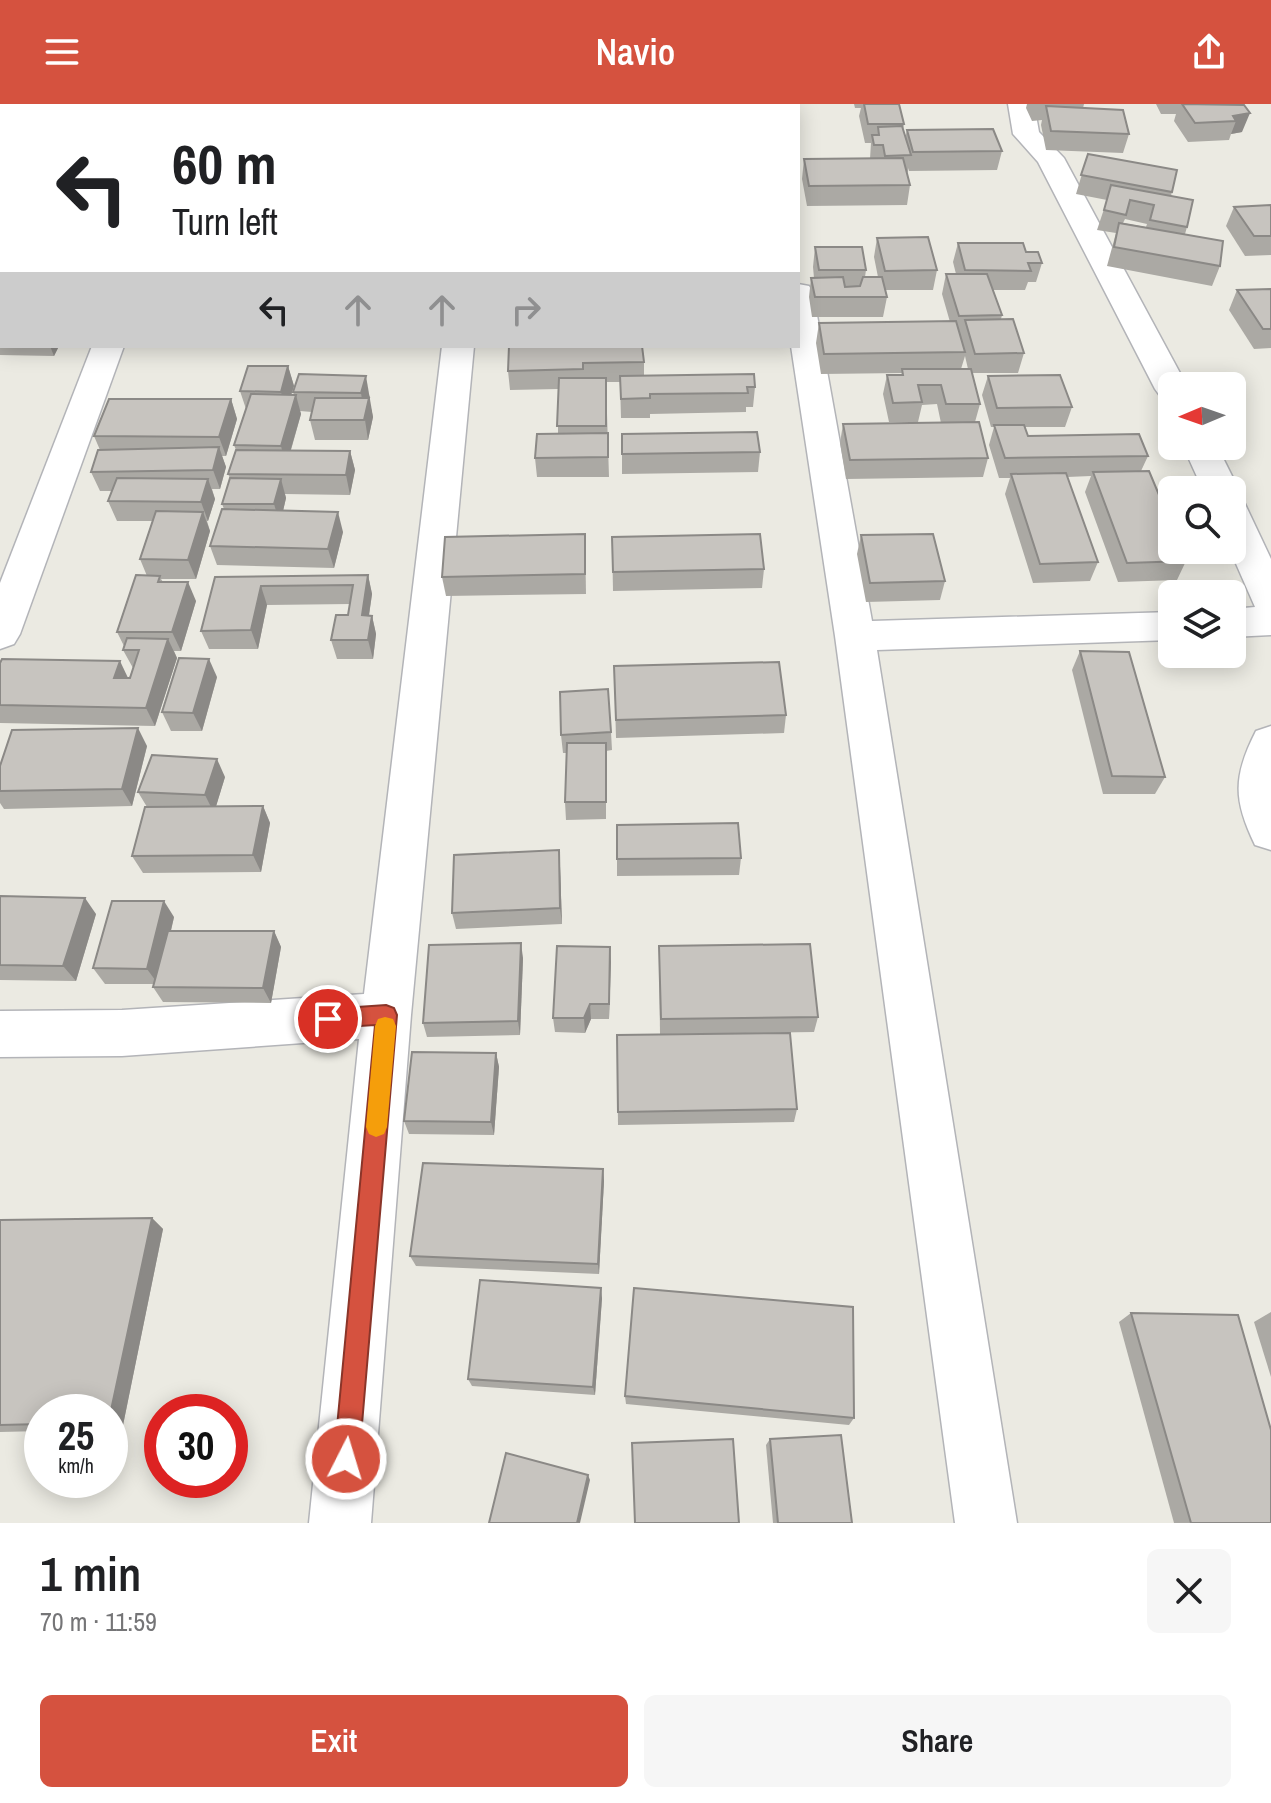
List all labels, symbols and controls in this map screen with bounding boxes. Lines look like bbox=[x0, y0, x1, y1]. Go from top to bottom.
text: Navio bbox=[596, 28, 675, 76]
icon: menu bbox=[40, 30, 84, 74]
icon: share bbox=[1187, 30, 1231, 74]
text: 60 m bbox=[172, 126, 277, 201]
icon: left bbox=[40, 136, 144, 240]
text: Turn left bbox=[172, 198, 278, 246]
icon: left bbox=[252, 288, 296, 332]
icon: ahead bbox=[336, 288, 380, 332]
icon: ahead bbox=[420, 288, 464, 332]
icon: right bbox=[504, 288, 548, 332]
north arrow bbox=[1158, 372, 1246, 460]
map controls bbox=[1158, 372, 1246, 668]
button: search bbox=[1158, 476, 1246, 564]
button: layers bbox=[1158, 580, 1246, 668]
pin bbox=[294, 985, 362, 1053]
icon: arrive bbox=[306, 997, 350, 1041]
speed limit sign: 30 bbox=[144, 1394, 248, 1498]
text: 25 bbox=[58, 1409, 94, 1462]
position arrow bbox=[304, 1417, 388, 1501]
text: km/h bbox=[58, 1452, 94, 1479]
text: 1 min bbox=[40, 1541, 141, 1606]
button: close bbox=[1147, 1549, 1231, 1633]
text: 70 m · 11:59 bbox=[40, 1604, 157, 1639]
button: Exit bbox=[40, 1695, 628, 1787]
button: Share bbox=[644, 1695, 1231, 1787]

